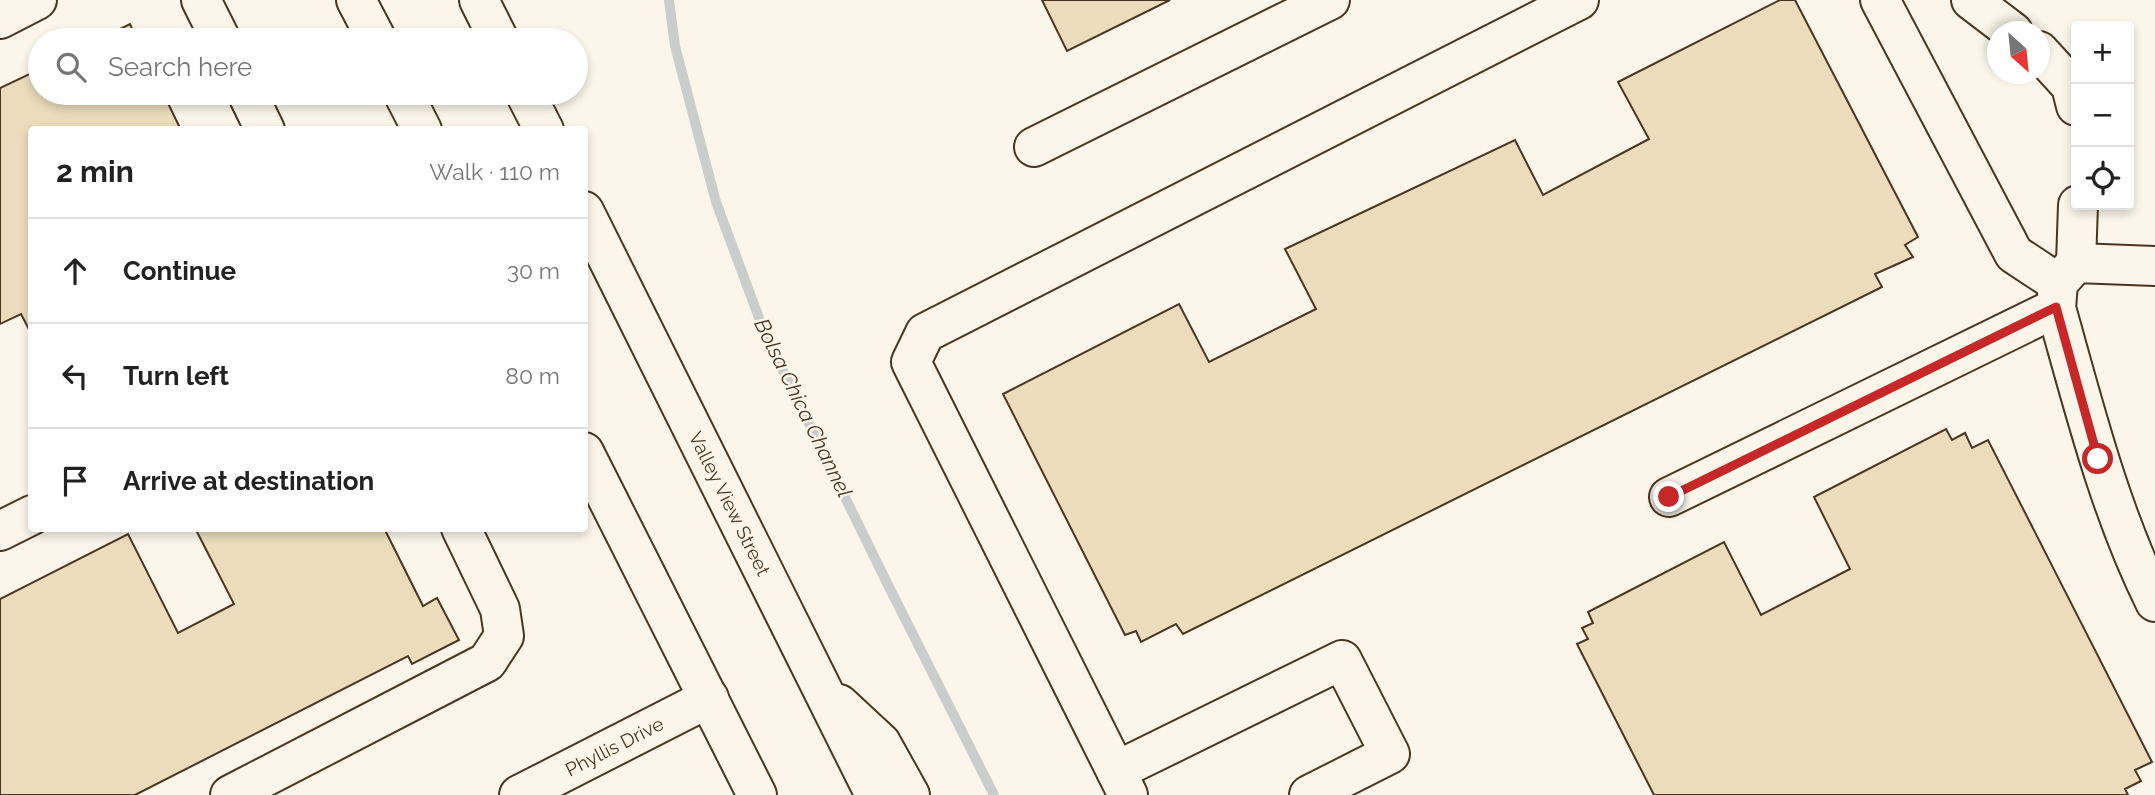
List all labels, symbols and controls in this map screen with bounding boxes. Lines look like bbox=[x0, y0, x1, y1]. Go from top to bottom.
north arrow bbox=[1987, 21, 2050, 84]
map controls bbox=[2071, 21, 2134, 210]
button: + bbox=[2071, 21, 2134, 84]
search box bbox=[28, 28, 588, 105]
icon: search bbox=[52, 48, 90, 86]
text: Search here bbox=[108, 52, 252, 82]
button: − bbox=[2071, 84, 2134, 147]
button: locate bbox=[2071, 147, 2134, 210]
text: 2 min bbox=[56, 154, 134, 189]
text: Walk · 110 m bbox=[429, 158, 560, 185]
icon: ahead bbox=[56, 252, 94, 290]
text: Continue bbox=[123, 256, 236, 286]
text: 30 m bbox=[507, 257, 560, 284]
water label: Bolsa Chica Channel bbox=[749, 314, 858, 501]
icon: left bbox=[56, 357, 94, 395]
text: Turn left bbox=[123, 361, 229, 391]
text: 80 m bbox=[505, 362, 560, 389]
street label: Valley View Street bbox=[685, 428, 775, 580]
route start bbox=[2082, 443, 2113, 474]
icon: arrive bbox=[56, 462, 94, 500]
text: Arrive at destination bbox=[123, 466, 374, 496]
route end bbox=[1653, 481, 1684, 512]
street label: Phyllis Drive bbox=[562, 712, 667, 780]

